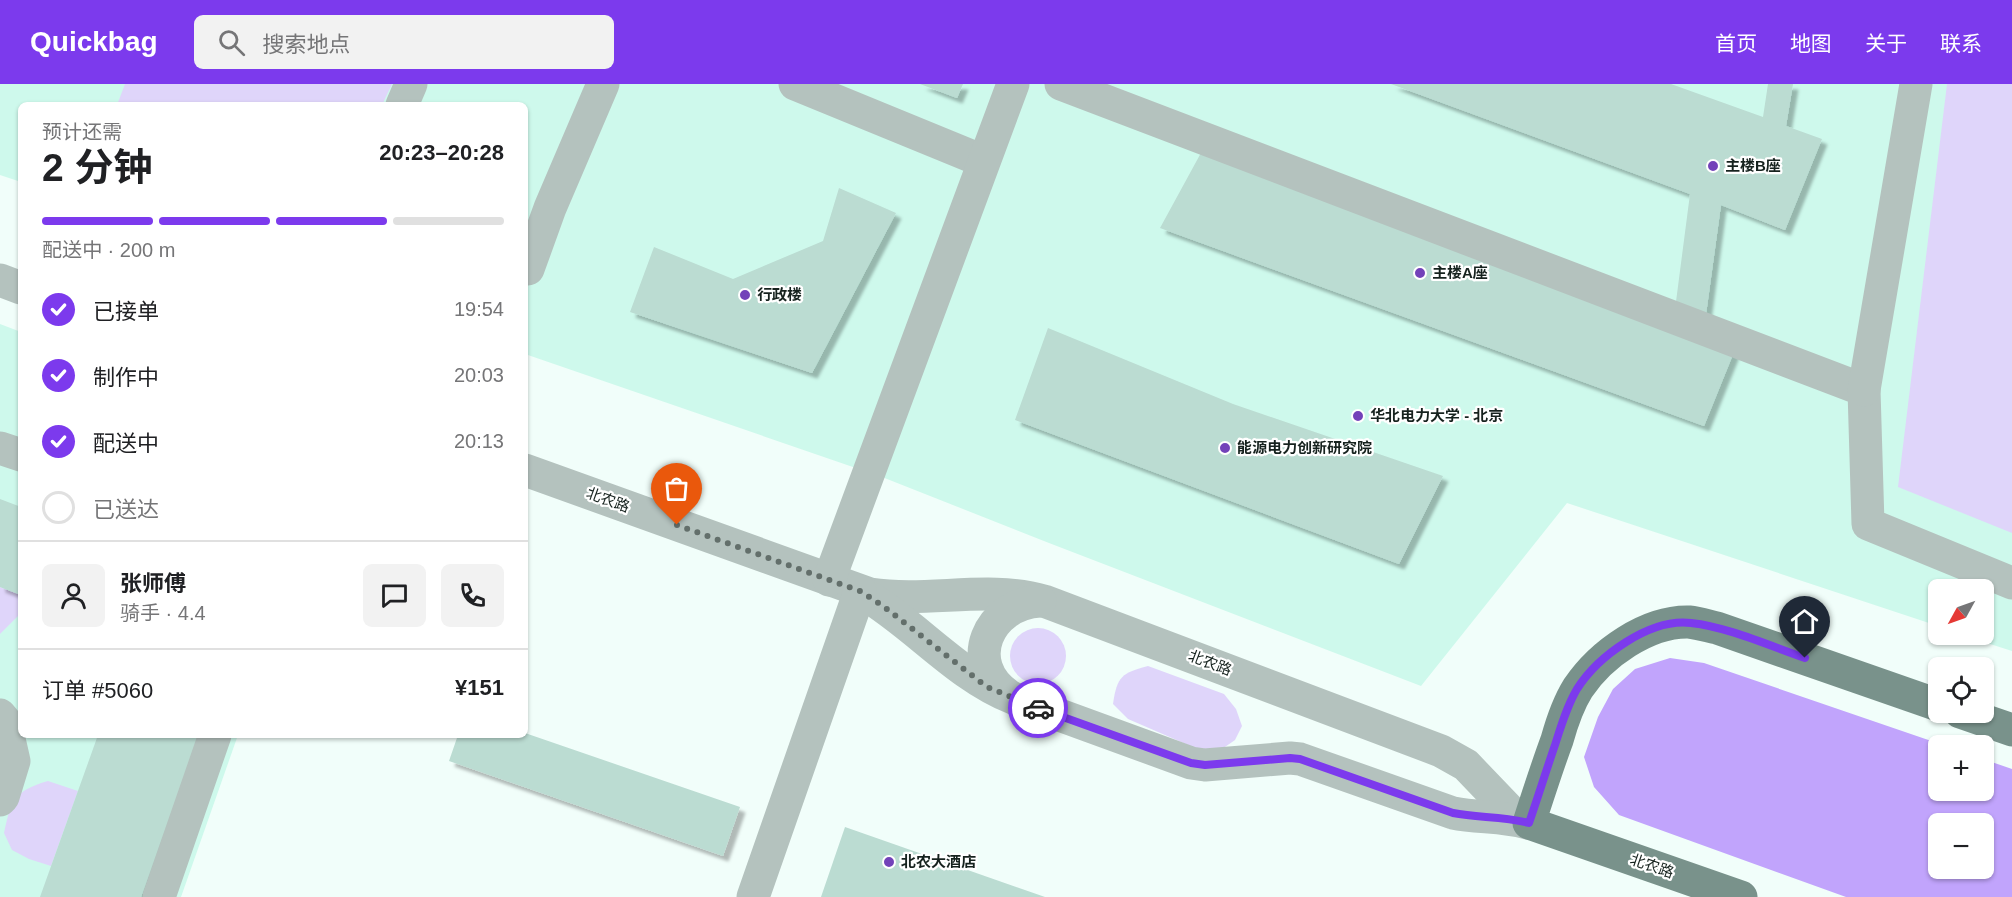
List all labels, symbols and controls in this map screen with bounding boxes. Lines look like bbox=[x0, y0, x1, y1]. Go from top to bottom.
search box bbox=[194, 15, 614, 69]
text: Quickbag bbox=[30, 26, 158, 57]
icon: search bbox=[215, 26, 248, 59]
text: 搜索地点 bbox=[263, 32, 351, 57]
text: 首页 bbox=[1715, 32, 1757, 55]
text: 地图 bbox=[1790, 32, 1832, 55]
text: 关于 bbox=[1865, 32, 1907, 55]
text: 联系 bbox=[1940, 32, 1982, 55]
text: 预计还需 bbox=[42, 121, 122, 143]
text: 20:23–20:28 bbox=[379, 140, 504, 165]
text: 2 分钟 bbox=[42, 146, 153, 189]
place label: 主楼B座 bbox=[1725, 157, 1781, 174]
marker: 主楼B座 bbox=[1706, 159, 1720, 173]
text: 配送中 · 200 m bbox=[42, 239, 175, 261]
place label: 主楼A座 bbox=[1432, 264, 1488, 281]
marker: 主楼A座 bbox=[1413, 266, 1427, 280]
place label: 行政楼 bbox=[757, 286, 802, 303]
marker: 行政楼 bbox=[738, 288, 752, 302]
icon: check bbox=[42, 293, 75, 326]
text: 19:54 bbox=[454, 298, 504, 320]
text: 已接单 bbox=[93, 299, 159, 324]
icon: check bbox=[42, 359, 75, 392]
text: 20:03 bbox=[454, 364, 504, 386]
text: 制作中 bbox=[93, 365, 159, 390]
place label: 华北电力大学 - 北京 bbox=[1370, 407, 1503, 424]
marker: 华北电力大学 - 北京 bbox=[1351, 409, 1365, 423]
icon: check bbox=[42, 425, 75, 458]
text: 20:13 bbox=[454, 430, 504, 452]
text: 配送中 bbox=[93, 431, 159, 456]
place label: 能源电力创新研究院 bbox=[1237, 439, 1372, 456]
marker: 能源电力创新研究院 bbox=[1218, 441, 1232, 455]
pin bbox=[651, 463, 702, 525]
icon: bag bbox=[660, 472, 693, 505]
street label: 北农路 bbox=[584, 484, 632, 515]
text: 已送达 bbox=[93, 497, 159, 522]
button: person bbox=[42, 564, 105, 627]
button: chat bbox=[363, 564, 426, 627]
button: phone bbox=[441, 564, 504, 627]
text: 张师傅 bbox=[120, 571, 186, 596]
north arrow bbox=[1928, 579, 1994, 645]
map controls bbox=[1928, 579, 1994, 879]
pin bbox=[1779, 596, 1830, 658]
text: 骑手 · 4.4 bbox=[120, 602, 206, 624]
icon: home bbox=[1788, 605, 1821, 638]
street label: 北农路 bbox=[1186, 647, 1234, 679]
button: locate bbox=[1928, 657, 1994, 723]
text: ¥151 bbox=[455, 675, 504, 700]
text: 订单 #5060 bbox=[42, 678, 153, 703]
courier bbox=[1008, 678, 1068, 738]
icon: car bbox=[1022, 692, 1055, 725]
button: + bbox=[1928, 735, 1994, 801]
button: − bbox=[1928, 813, 1994, 879]
street label: 北农路 bbox=[1628, 850, 1676, 881]
place label: 北农大酒店 bbox=[901, 853, 976, 870]
marker: 北农大酒店 bbox=[882, 855, 896, 869]

